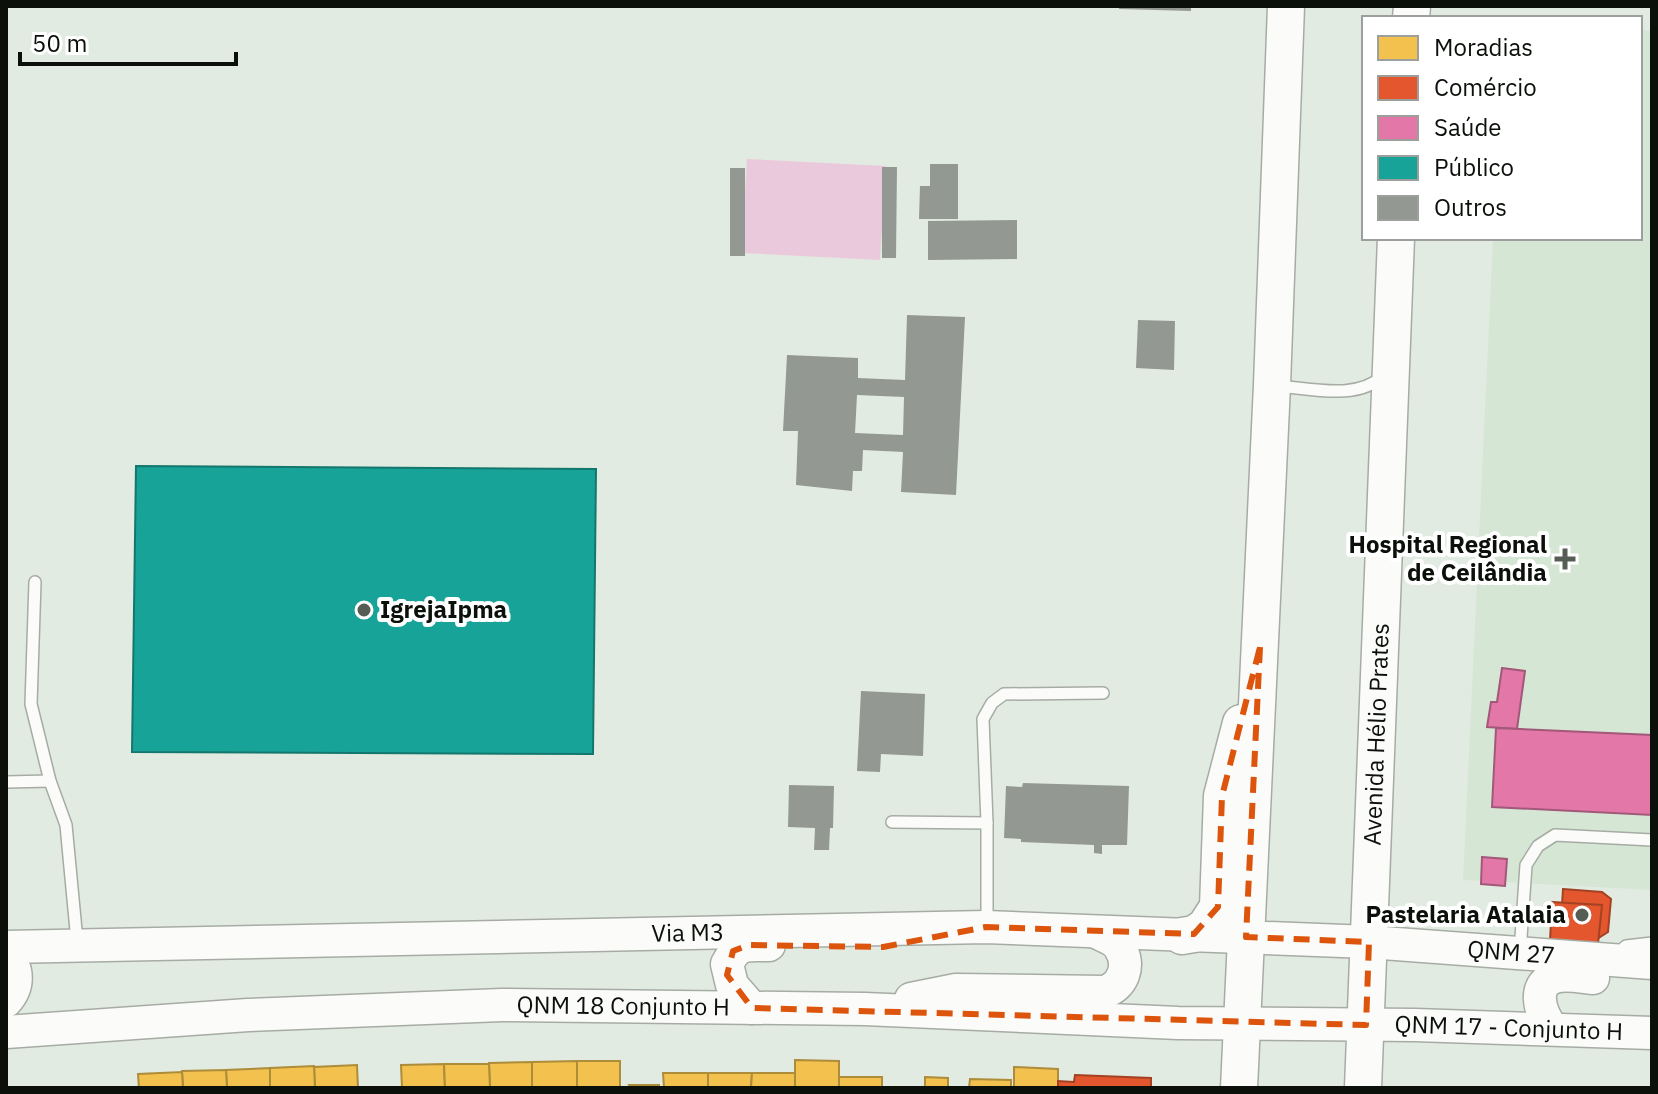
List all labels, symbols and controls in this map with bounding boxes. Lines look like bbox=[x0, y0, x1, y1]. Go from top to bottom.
scale bar bbox=[20, 16, 236, 66]
legend bbox=[1362, 16, 1642, 240]
text: 50 m bbox=[32, 27, 87, 59]
text: Moradias bbox=[1434, 31, 1533, 63]
text: Comércio bbox=[1434, 71, 1537, 103]
text: Saúde bbox=[1434, 111, 1502, 143]
text: Público bbox=[1434, 151, 1514, 183]
text: Outros bbox=[1434, 191, 1507, 223]
place label: Hospital Regional de Ceilândia bbox=[1349, 528, 1547, 588]
marker: Hospital Regional de Ceilândia bbox=[1554, 548, 1576, 570]
place label: IgrejaIpma bbox=[380, 593, 507, 625]
marker: IgrejaIpma bbox=[355, 601, 373, 619]
street label: Avenida Hélio Prates bbox=[1355, 622, 1396, 846]
place label: Pastelaria Atalaia bbox=[1365, 898, 1566, 930]
marker: Pastelaria Atalaia bbox=[1573, 906, 1591, 924]
street label: Via M3 bbox=[651, 915, 725, 949]
street label: QNM 27 bbox=[1466, 932, 1556, 971]
street label: QNM 18 Conjunto H bbox=[516, 988, 730, 1023]
street label: QNM 17 - Conjunto H bbox=[1394, 1008, 1624, 1047]

